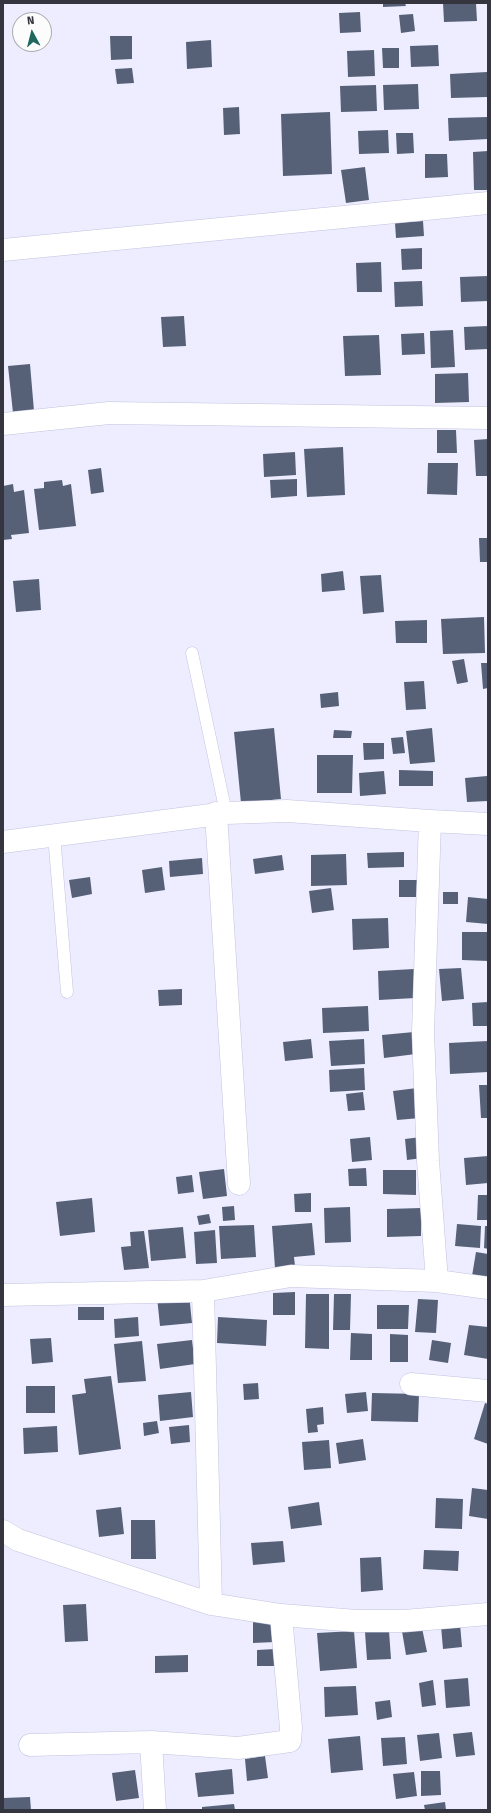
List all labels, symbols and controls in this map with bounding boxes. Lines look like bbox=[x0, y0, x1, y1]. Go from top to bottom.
north arrow bbox=[12, 12, 52, 52]
text: N bbox=[26, 14, 35, 27]

